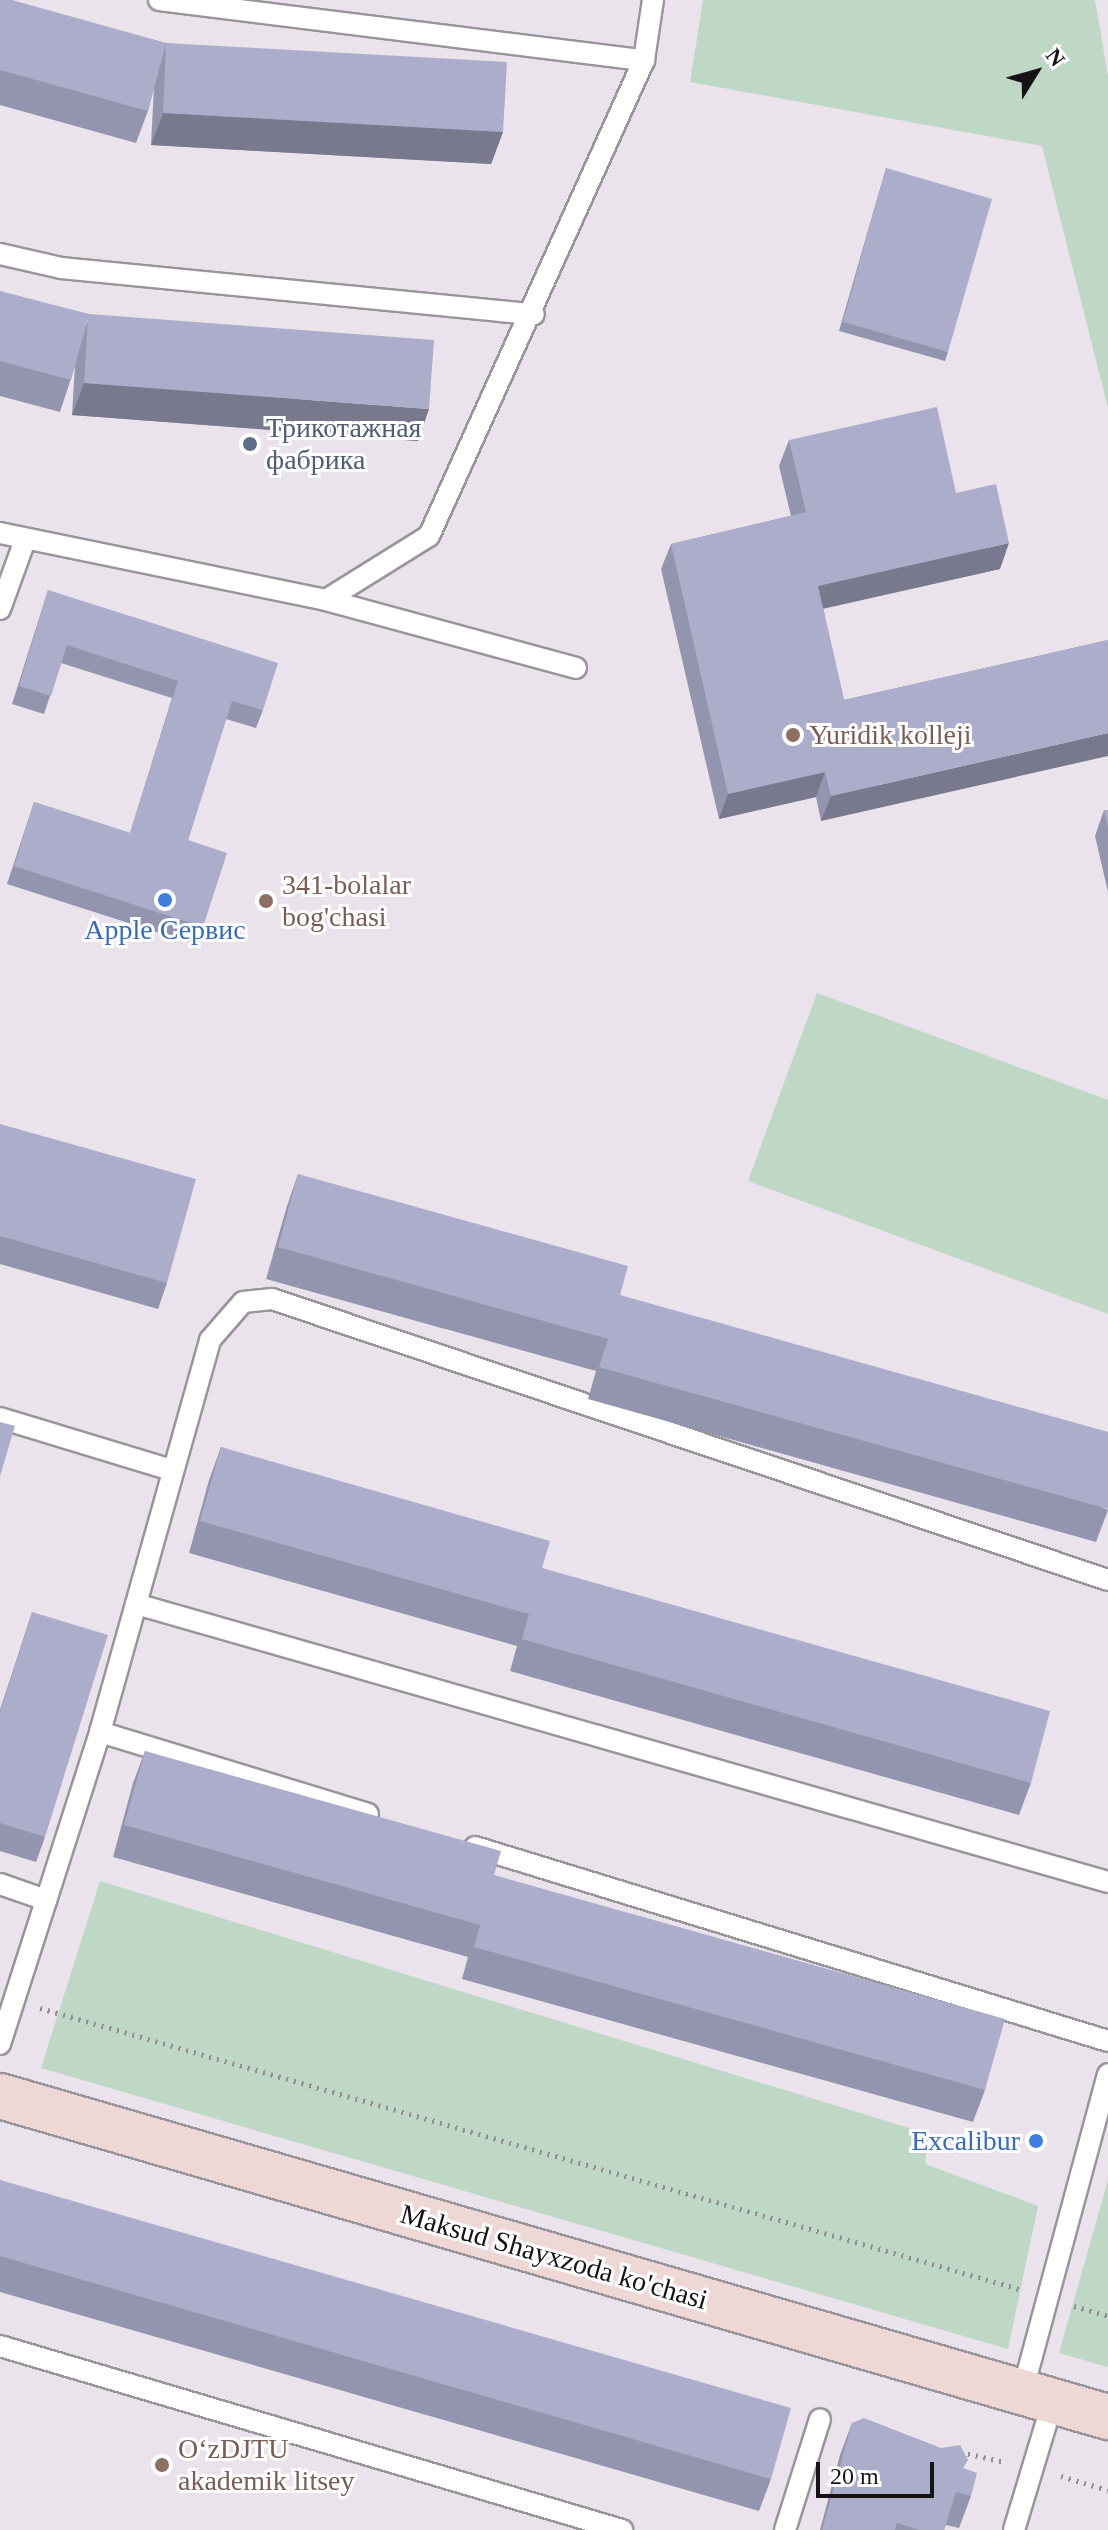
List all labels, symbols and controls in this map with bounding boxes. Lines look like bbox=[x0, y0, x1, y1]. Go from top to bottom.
north arrow bbox=[996, 32, 1076, 112]
text: N bbox=[1041, 43, 1070, 71]
place label: Трикотажная фабрика bbox=[266, 411, 421, 477]
marker: Трикотажная фабрика bbox=[241, 435, 259, 453]
place label: Yuridik kolleji bbox=[809, 718, 972, 752]
marker: Yuridik kolleji bbox=[784, 726, 802, 744]
place label: 341-bolalar bog'chasi bbox=[282, 868, 411, 934]
marker: Apple Сервис bbox=[156, 891, 174, 909]
marker: 341-bolalar bog'chasi bbox=[257, 892, 275, 910]
place label: Apple Сервис bbox=[84, 913, 246, 947]
place label: Excalibur bbox=[911, 2124, 1020, 2158]
marker: Excalibur bbox=[1027, 2132, 1045, 2150]
street label: Maksud Shayxzoda ko'chasi bbox=[397, 2197, 711, 2317]
place label: OʻzDJTU akademik litsey bbox=[178, 2432, 355, 2498]
scale bar bbox=[820, 2446, 938, 2496]
marker: OʻzDJTU akademik litsey bbox=[153, 2456, 171, 2474]
text: 20 m bbox=[830, 2463, 879, 2489]

